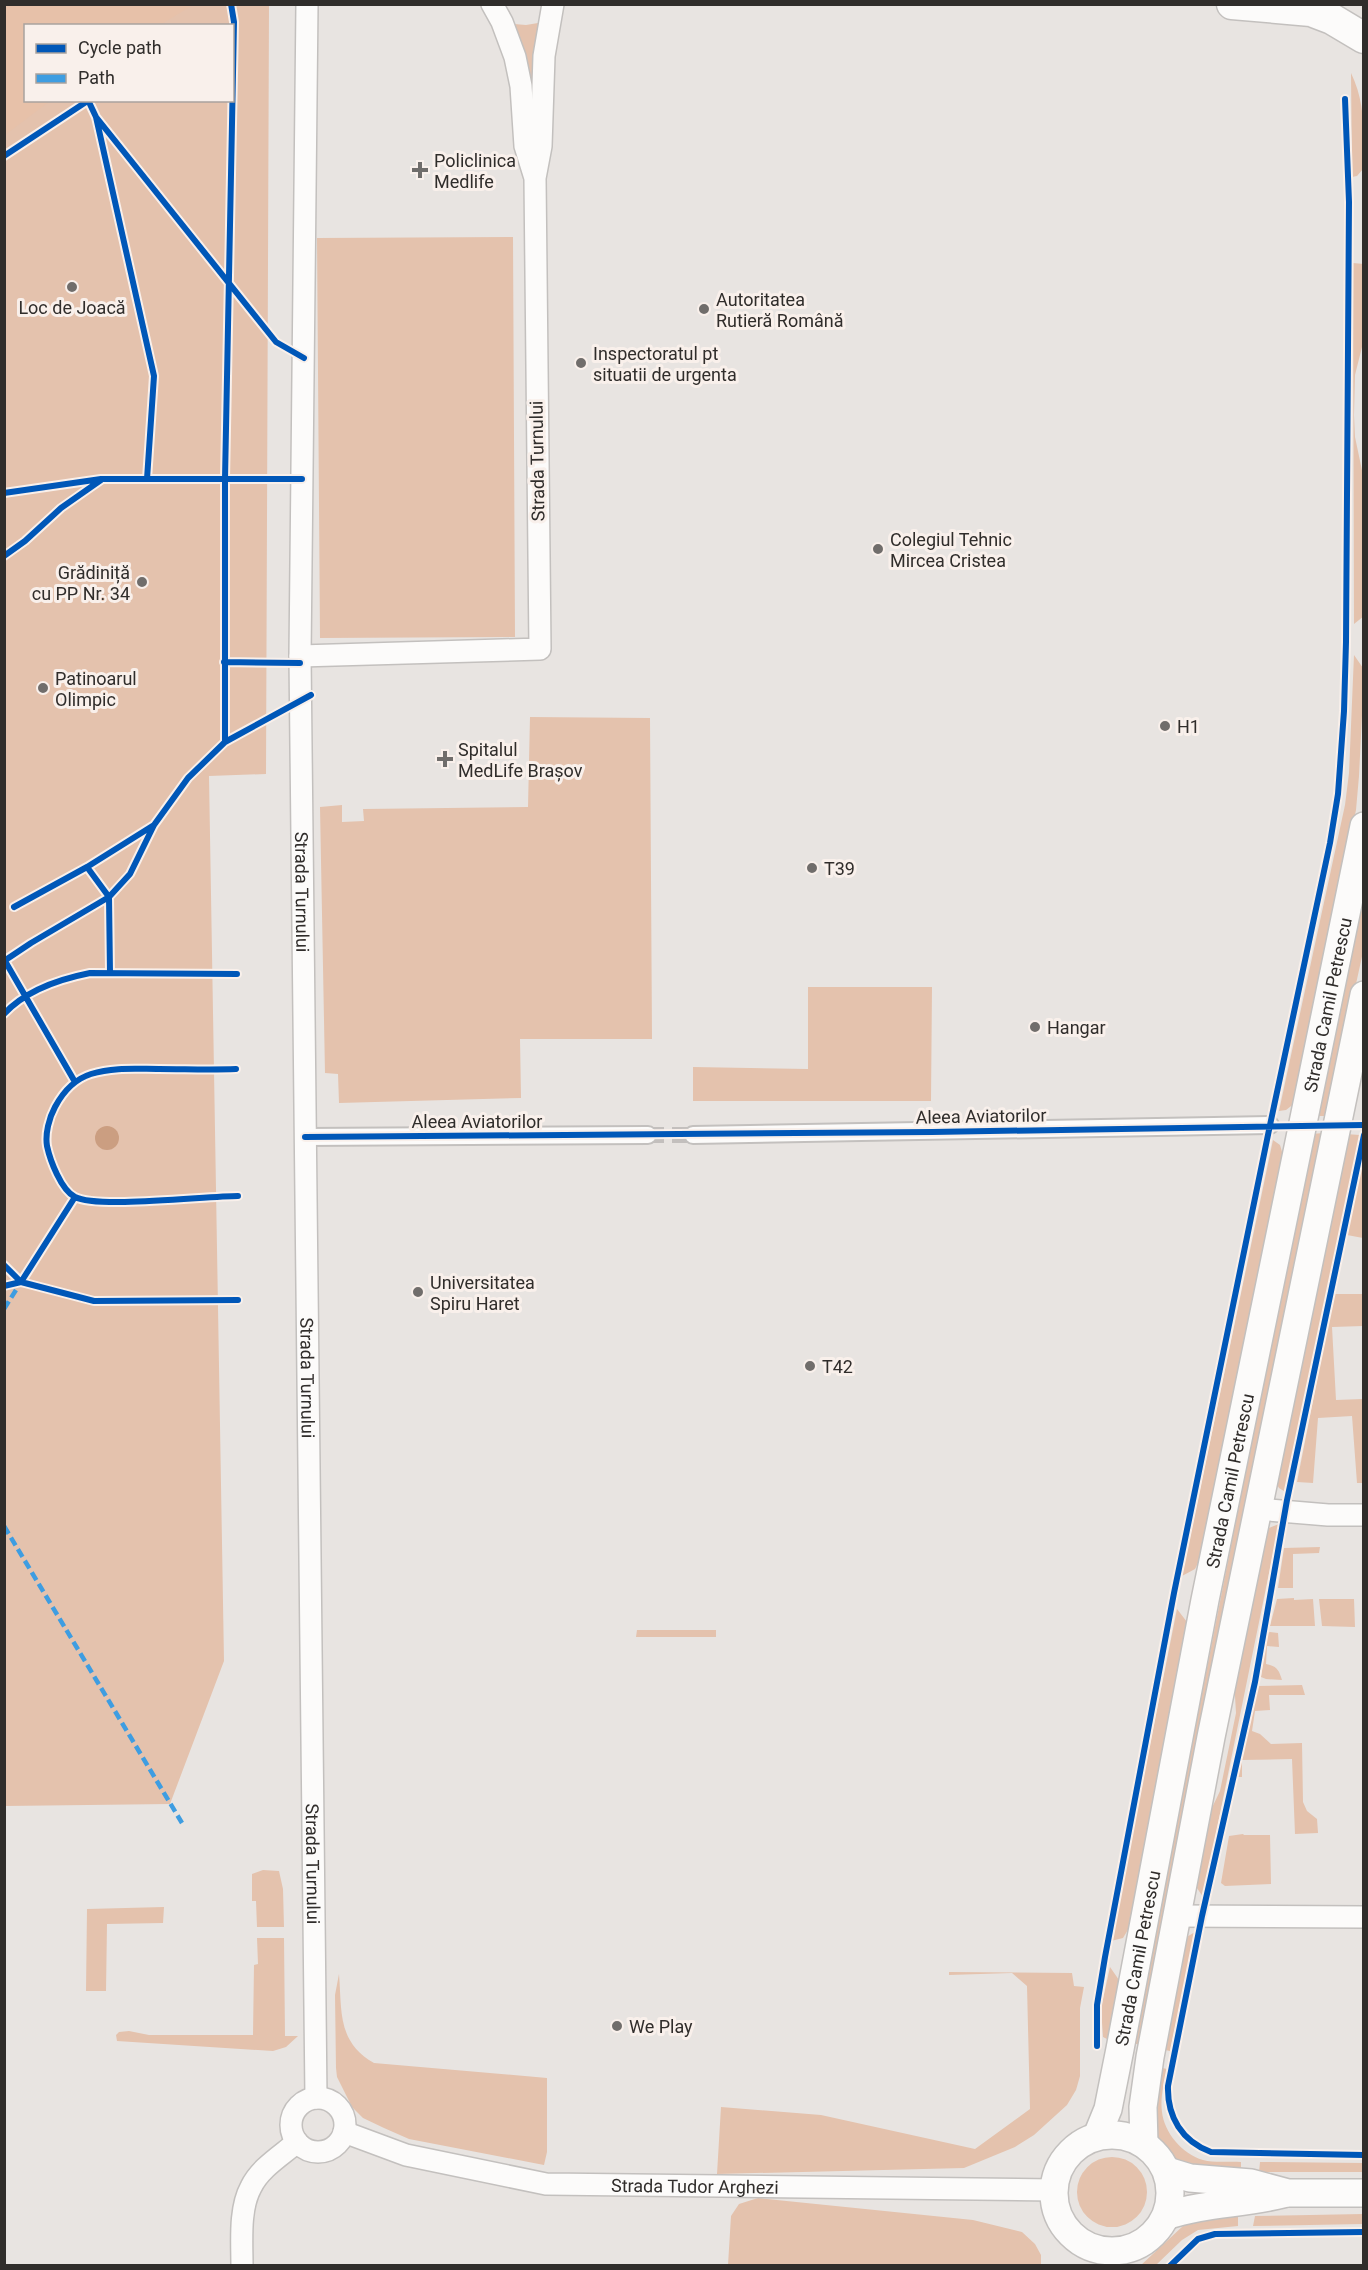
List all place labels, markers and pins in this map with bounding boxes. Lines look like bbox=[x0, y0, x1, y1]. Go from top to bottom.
place label: Policlinica Medlife bbox=[434, 150, 516, 192]
marker: Policlinica Medlife bbox=[411, 161, 429, 179]
marker: Loc de Joacă bbox=[65, 280, 79, 294]
place label: Autoritatea Rutieră Română bbox=[716, 289, 844, 331]
place label: Loc de Joacă bbox=[18, 297, 126, 318]
marker: Autoritatea Rutieră Română bbox=[697, 302, 711, 316]
place label: Inspectoratul pt situatii de urgenta bbox=[593, 343, 737, 385]
marker: Inspectoratul pt situatii de urgenta bbox=[574, 356, 588, 370]
place label: Colegiul Tehnic Mircea Cristea bbox=[890, 529, 1012, 571]
marker: Colegiul Tehnic Mircea Cristea bbox=[871, 542, 885, 556]
place label: Grădiniță cu PP Nr. 34 bbox=[32, 562, 130, 604]
marker: Grădiniță cu PP Nr. 34 bbox=[135, 575, 149, 589]
place label: Patinoarul Olimpic bbox=[55, 668, 137, 710]
marker: Patinoarul Olimpic bbox=[36, 681, 50, 695]
place label: H1 bbox=[1177, 716, 1200, 737]
marker: H1 bbox=[1158, 719, 1172, 733]
place label: Spitalul MedLife Brașov bbox=[458, 739, 583, 782]
marker: Spitalul MedLife Brașov bbox=[436, 750, 454, 768]
place label: T39 bbox=[824, 858, 855, 879]
marker: T39 bbox=[805, 861, 819, 875]
place label: Hangar bbox=[1047, 1017, 1106, 1038]
marker: Hangar bbox=[1028, 1020, 1042, 1034]
place label: Universitatea Spiru Haret bbox=[430, 1272, 535, 1314]
marker: Universitatea Spiru Haret bbox=[411, 1285, 425, 1299]
place label: T42 bbox=[822, 1356, 853, 1377]
marker: T42 bbox=[803, 1359, 817, 1373]
place label: We Play bbox=[629, 2016, 693, 2037]
marker: We Play bbox=[610, 2019, 624, 2033]

